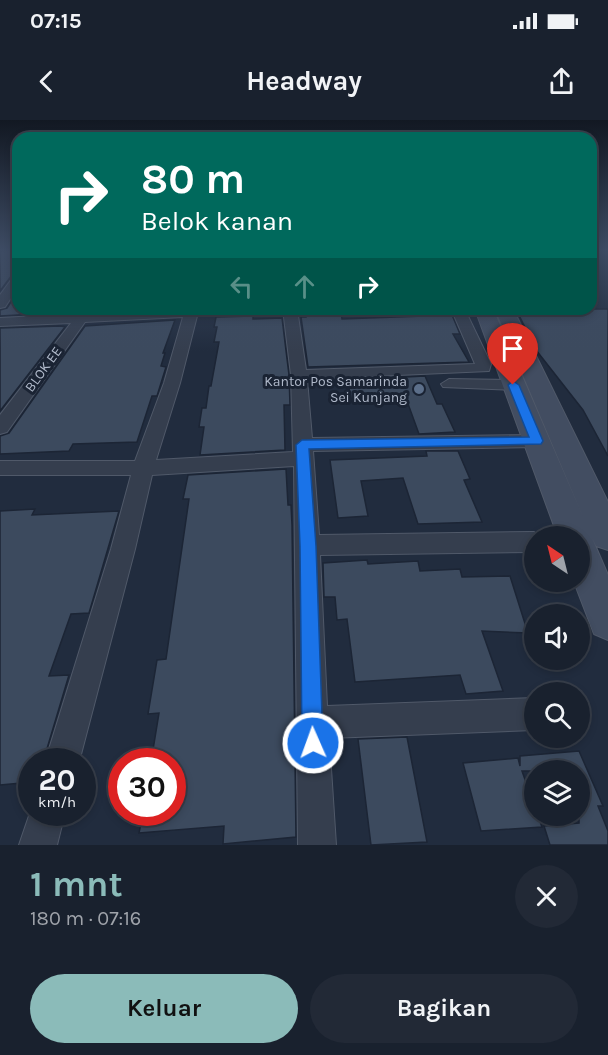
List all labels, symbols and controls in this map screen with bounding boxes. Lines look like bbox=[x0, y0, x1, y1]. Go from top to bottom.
text: 07:15 bbox=[30, 8, 81, 34]
icon: back bbox=[30, 65, 63, 98]
text: Headway bbox=[246, 65, 362, 97]
icon: share bbox=[545, 65, 578, 98]
text: 80 m bbox=[141, 154, 245, 204]
icon: right bbox=[42, 156, 120, 234]
text: Belok kanan bbox=[141, 205, 293, 237]
icon: left bbox=[225, 270, 258, 303]
icon: ahead bbox=[288, 270, 321, 303]
icon: right bbox=[351, 270, 384, 303]
pin bbox=[487, 323, 538, 385]
icon: arrive bbox=[496, 332, 529, 365]
street label: BLOK EE bbox=[21, 343, 66, 395]
place label: Kantor Pos Samarinda Sei Kunjang bbox=[264, 373, 407, 406]
marker: Kantor Pos Samarinda Sei Kunjang bbox=[412, 382, 426, 396]
north arrow bbox=[524, 526, 590, 592]
map controls bbox=[524, 526, 590, 826]
button: sound bbox=[524, 604, 590, 670]
button: search bbox=[524, 682, 590, 748]
position arrow bbox=[281, 711, 345, 775]
speed limit sign: 30 bbox=[108, 748, 186, 826]
button: layers bbox=[524, 760, 590, 826]
text: 20 bbox=[38, 762, 76, 798]
text: km/h bbox=[38, 793, 76, 811]
text: 1 mnt bbox=[30, 863, 123, 905]
button: close bbox=[515, 865, 578, 928]
text: 180 m · 07:16 bbox=[30, 907, 141, 930]
button: Keluar bbox=[30, 974, 298, 1043]
button: Bagikan bbox=[310, 974, 578, 1043]

